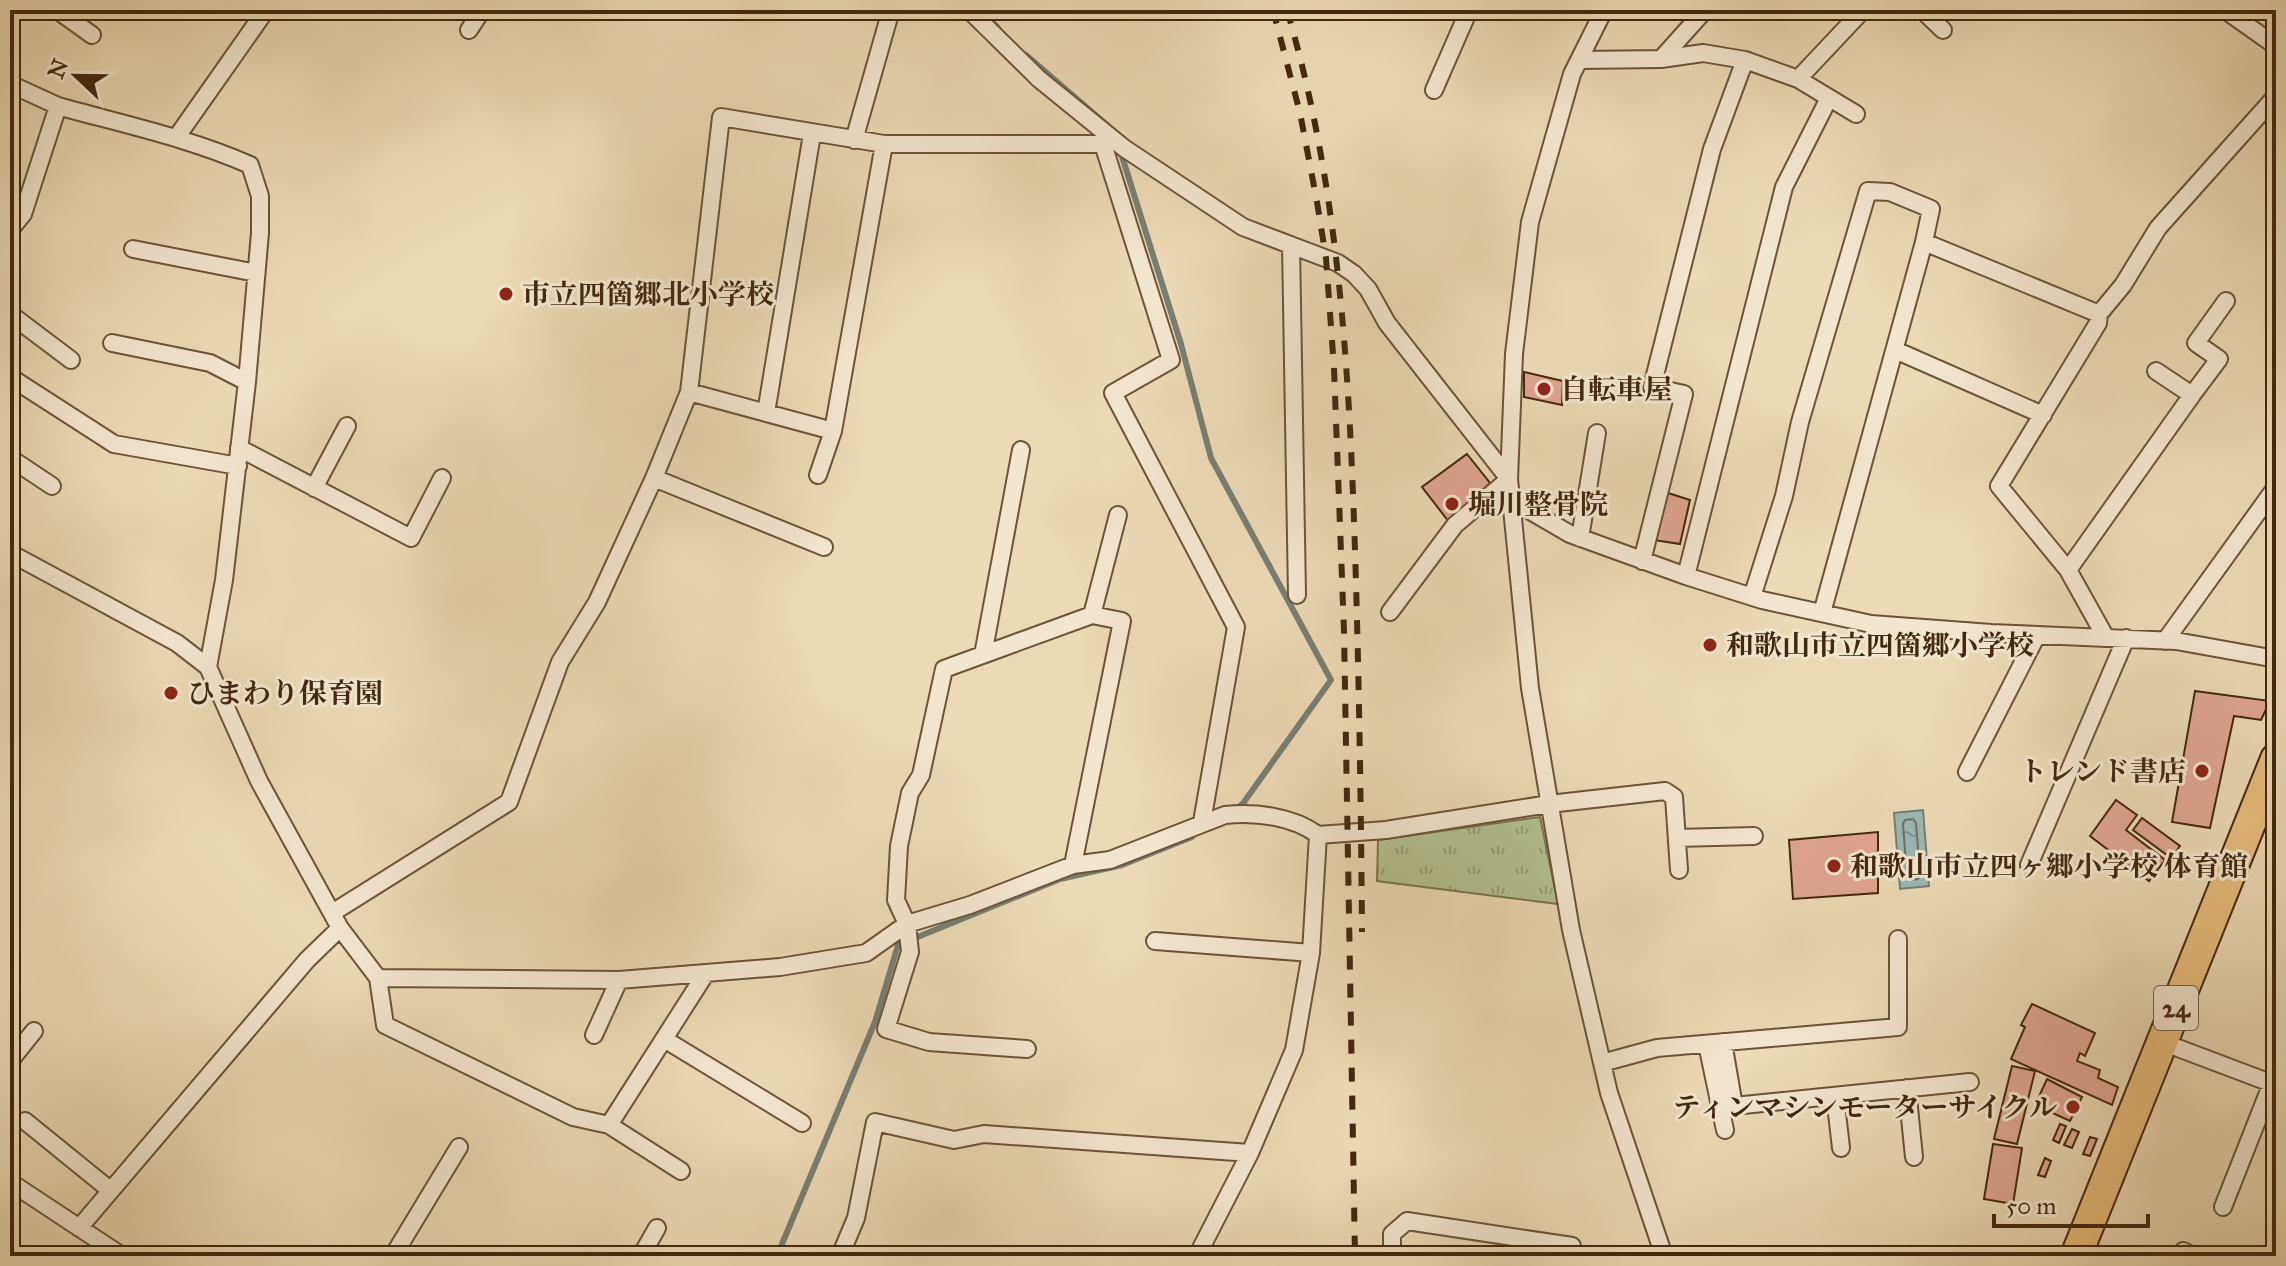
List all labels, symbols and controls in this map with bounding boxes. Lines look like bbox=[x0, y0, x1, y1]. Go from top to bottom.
north arrow bbox=[36, 36, 116, 116]
text: N bbox=[42, 55, 74, 82]
place label: 市立四箇郷北小学校 bbox=[522, 277, 774, 312]
marker: 市立四箇郷北小学校 bbox=[497, 285, 515, 303]
place label: 自転車屋 bbox=[1560, 372, 1672, 407]
marker: 自転車屋 bbox=[1535, 380, 1553, 398]
place label: 堀川整骨院 bbox=[1468, 487, 1608, 522]
marker: 堀川整骨院 bbox=[1443, 495, 1461, 513]
place label: 和歌山市立四箇郷小学校 bbox=[1726, 628, 2034, 663]
marker: 和歌山市立四箇郷小学校 bbox=[1701, 636, 1719, 654]
place label: ひまわり保育園 bbox=[187, 676, 383, 711]
marker: ひまわり保育園 bbox=[162, 684, 180, 702]
place label: トレンド書店 bbox=[2019, 754, 2186, 789]
marker: トレンド書店 bbox=[2193, 762, 2211, 780]
place label: 和歌山市立四ヶ郷小学校 体育館 bbox=[1850, 849, 2248, 884]
marker: 和歌山市立四ヶ郷小学校 体育館 bbox=[1825, 857, 1843, 875]
road number: 24 bbox=[2154, 986, 2198, 1030]
place label: ティンマシンモーターサイクル bbox=[1672, 1090, 2057, 1125]
marker: ティンマシンモーターサイクル bbox=[2064, 1098, 2082, 1116]
scale bar bbox=[1994, 1178, 2148, 1228]
text: 50 m bbox=[2006, 1191, 2056, 1221]

